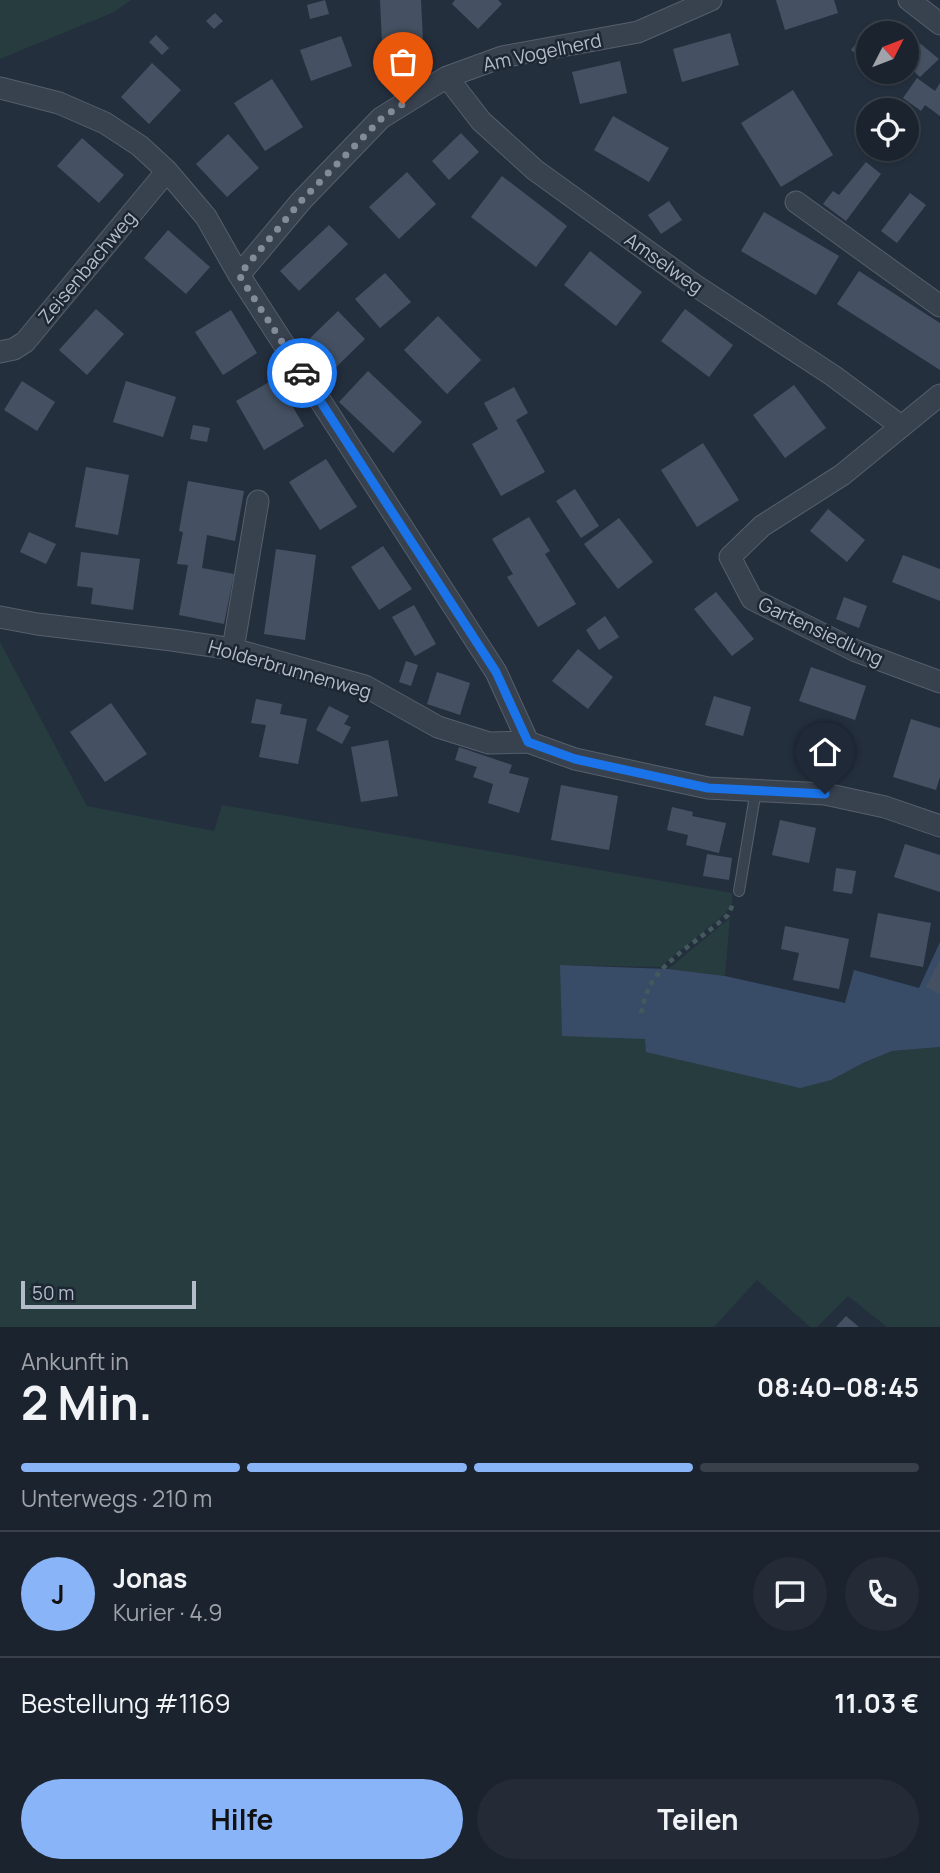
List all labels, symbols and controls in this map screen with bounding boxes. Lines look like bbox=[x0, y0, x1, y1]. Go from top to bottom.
north arrow bbox=[856, 21, 919, 84]
map controls bbox=[856, 21, 919, 161]
street label: Am Vogelherd bbox=[480, 27, 604, 77]
pin bbox=[373, 32, 433, 104]
icon: bag bbox=[384, 43, 422, 81]
button: locate bbox=[856, 98, 919, 161]
street label: Zeisenbachweg bbox=[32, 205, 142, 329]
street label: Amselweg bbox=[620, 226, 708, 300]
courier bbox=[267, 338, 337, 408]
icon: car bbox=[283, 354, 321, 392]
street label: Gartensiedlung bbox=[754, 591, 888, 671]
street label: Holderbrunnenweg bbox=[205, 633, 375, 705]
pin bbox=[795, 722, 855, 794]
icon: home bbox=[806, 733, 844, 771]
scale bar bbox=[21, 1278, 196, 1310]
text: 50 m bbox=[32, 1280, 74, 1306]
text: Ankunft in bbox=[21, 1345, 129, 1377]
text: 08:40–08:45 bbox=[757, 1369, 919, 1405]
text: 2 Min. bbox=[21, 1371, 153, 1434]
text: Unterwegs · 210 m bbox=[21, 1482, 212, 1514]
button: chat bbox=[753, 1557, 827, 1631]
button: phone bbox=[845, 1557, 919, 1631]
text: Jonas bbox=[113, 1560, 187, 1596]
text: J bbox=[51, 1576, 65, 1612]
text: Kurier · 4.9 bbox=[113, 1596, 223, 1628]
text: Bestellung #1169 bbox=[21, 1685, 231, 1721]
text: 11.03 € bbox=[834, 1685, 919, 1721]
button: Hilfe bbox=[21, 1779, 463, 1859]
button: Teilen bbox=[477, 1779, 919, 1859]

